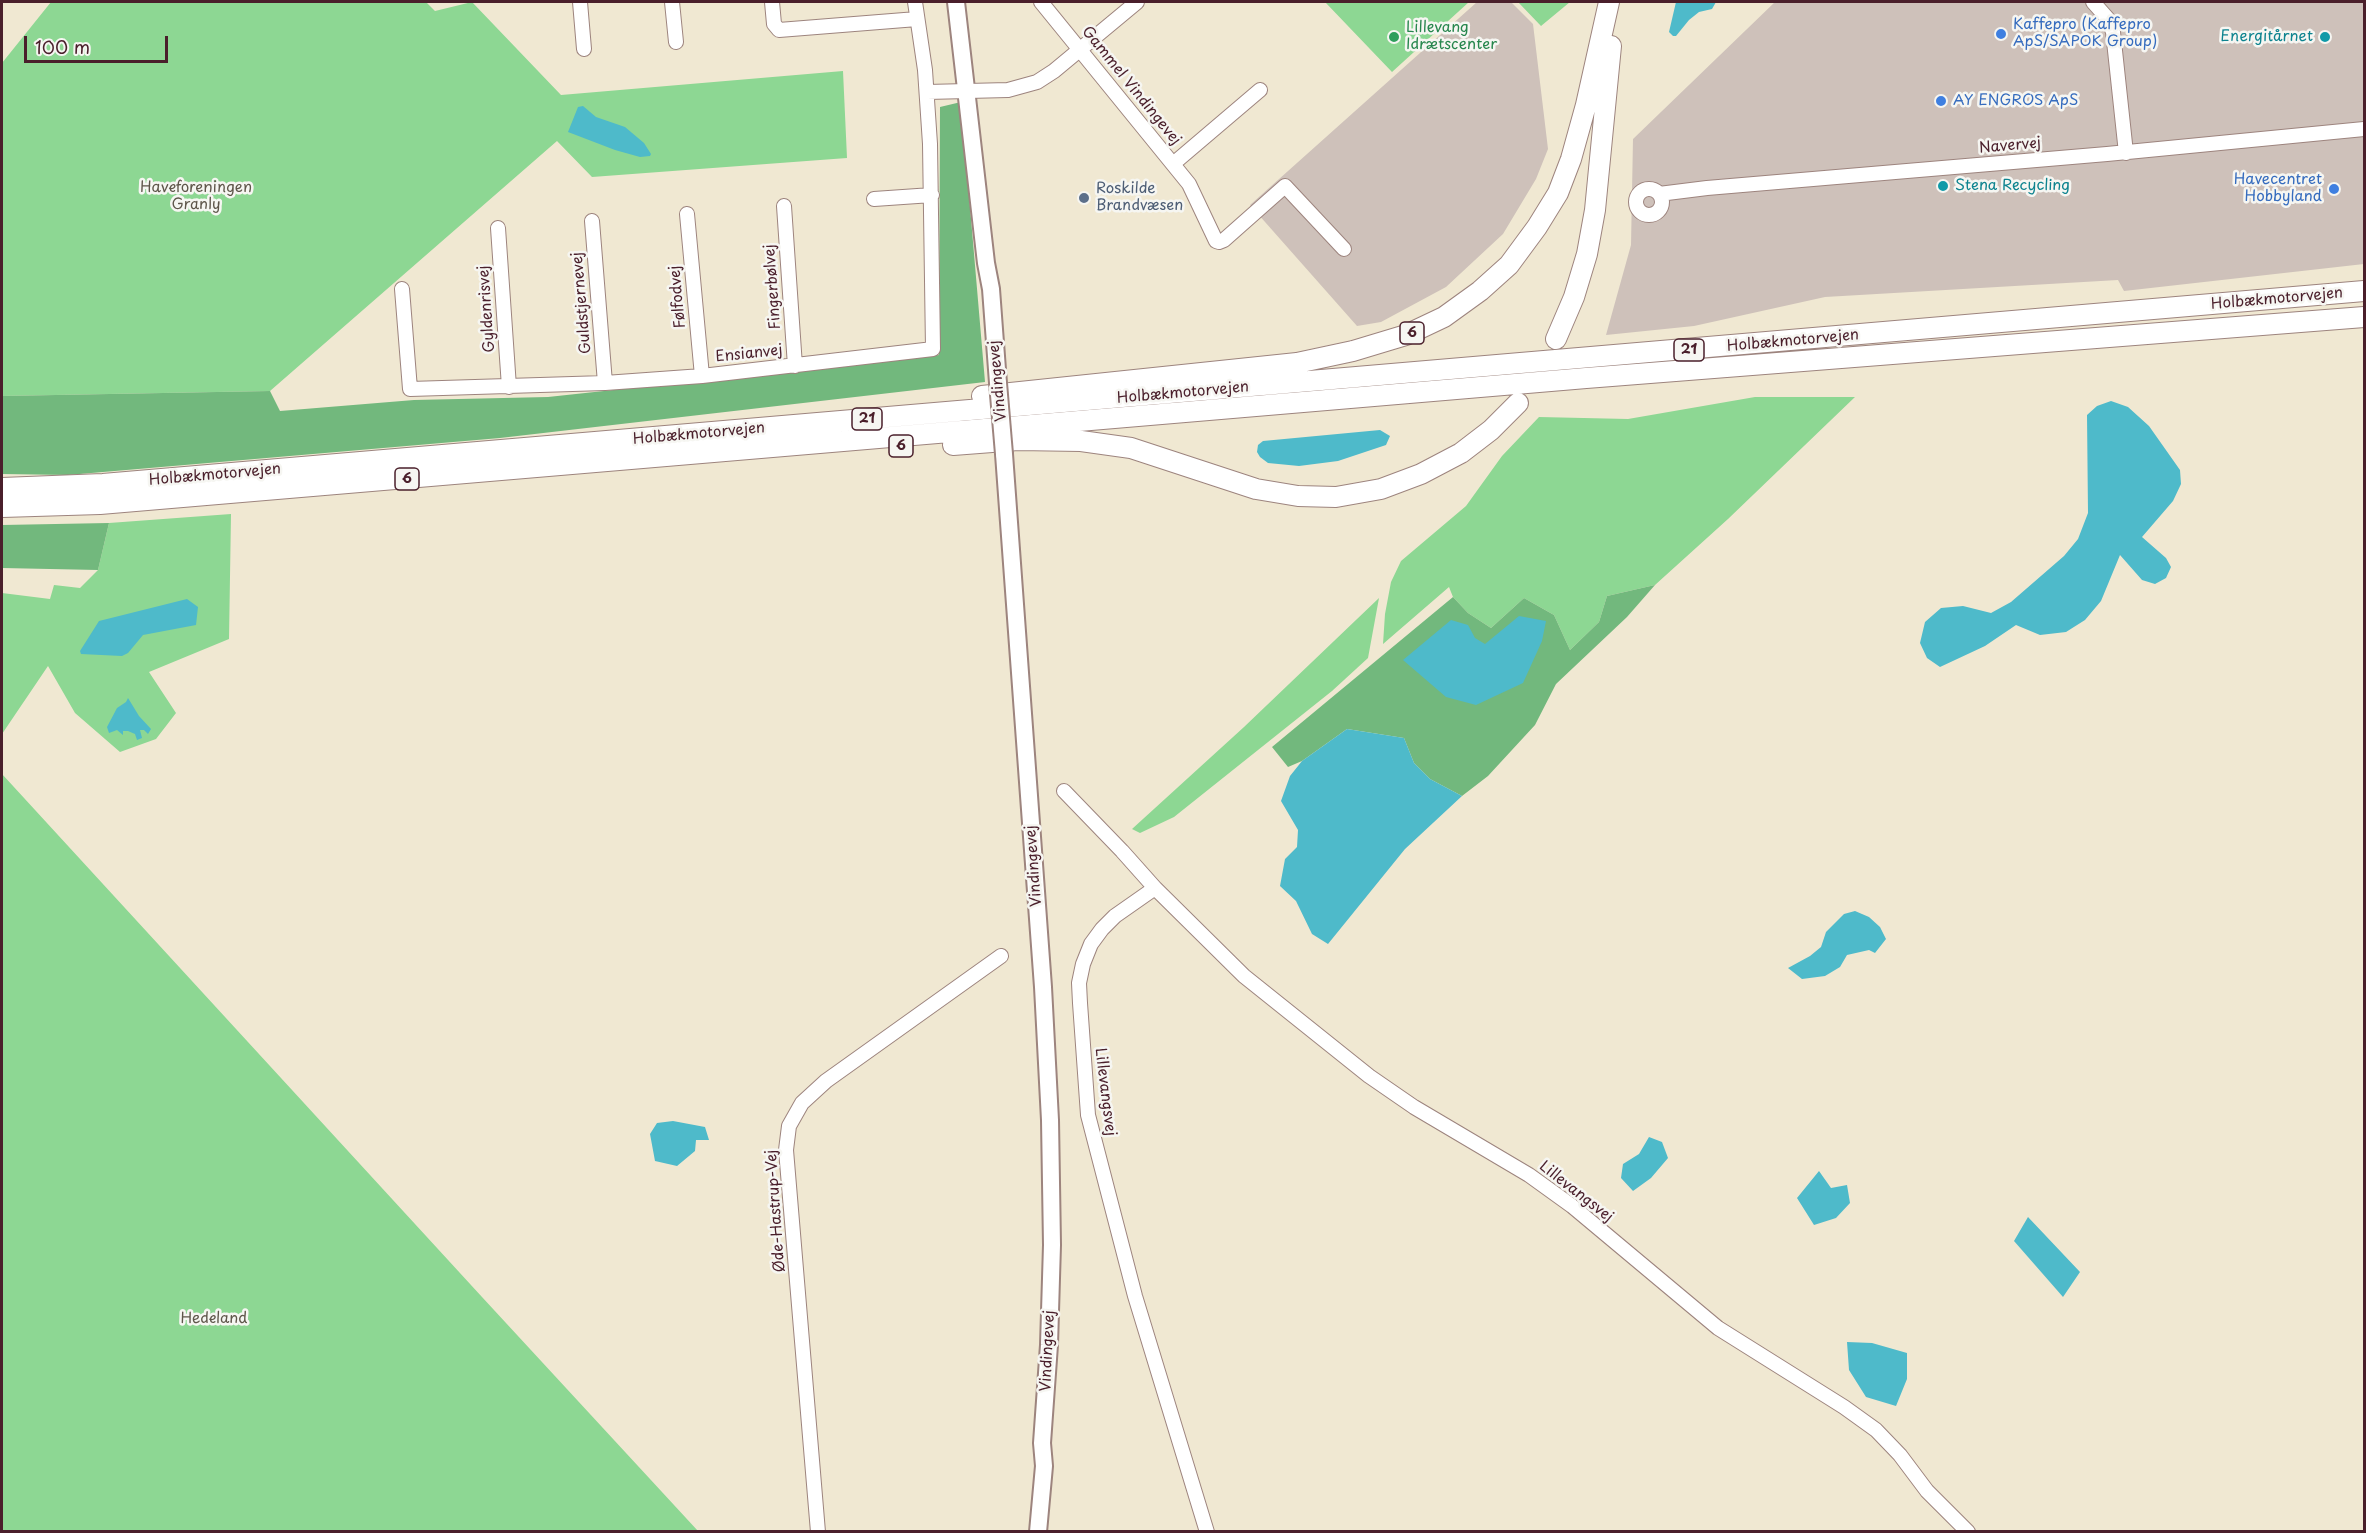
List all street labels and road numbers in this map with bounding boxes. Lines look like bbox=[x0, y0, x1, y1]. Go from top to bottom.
street label: Gammel Vindingevej bbox=[1078, 23, 1184, 149]
street label: Navervej bbox=[1978, 134, 2042, 158]
street label: Fingerbølvej bbox=[761, 244, 785, 330]
street label: Guldstjernevej bbox=[569, 251, 595, 355]
street label: Gyldenrisvej bbox=[475, 265, 499, 353]
street label: Følfodvej bbox=[666, 265, 690, 329]
street label: Holbækmotorvejen bbox=[2210, 284, 2344, 314]
road number: 6 bbox=[1400, 322, 1424, 344]
street label: Holbækmotorvejen bbox=[1726, 326, 1860, 356]
road number: 21 bbox=[1674, 339, 1704, 361]
street label: Vindingevej bbox=[985, 340, 1011, 422]
street label: Ensianvej bbox=[715, 342, 783, 366]
street label: Holbækmotorvejen bbox=[1116, 378, 1250, 408]
road number: 21 bbox=[852, 408, 882, 430]
street label: Holbækmotorvejen bbox=[632, 419, 766, 449]
road number: 6 bbox=[889, 435, 913, 457]
street label: Holbækmotorvejen bbox=[148, 460, 282, 490]
road number: 6 bbox=[395, 468, 419, 490]
street label: Vindingevej bbox=[1022, 825, 1046, 907]
street label: Lillevangsvej bbox=[1091, 1047, 1119, 1137]
street label: Øde-Hastrup-Vej bbox=[763, 1149, 789, 1273]
street label: Lillevangsvej bbox=[1536, 1158, 1616, 1226]
street label: Vindingevej bbox=[1037, 1310, 1059, 1392]

